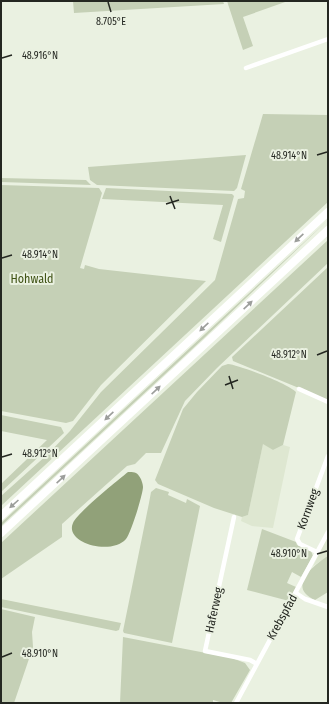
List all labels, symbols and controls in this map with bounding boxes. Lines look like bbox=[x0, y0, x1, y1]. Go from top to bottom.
text: 8.705°E bbox=[96, 16, 126, 28]
text: 48.916°N bbox=[22, 50, 58, 62]
text: 48.914°N bbox=[271, 150, 307, 162]
one-way arrow bbox=[294, 234, 305, 243]
text: 48.914°N bbox=[22, 249, 58, 261]
park label: Hohwald bbox=[11, 272, 53, 286]
one-way arrow bbox=[243, 300, 253, 310]
one-way arrow bbox=[200, 322, 209, 331]
text: 48.912°N bbox=[271, 349, 307, 361]
one-way arrow bbox=[151, 386, 161, 395]
one-way arrow bbox=[105, 411, 114, 420]
text: 48.912°N bbox=[22, 448, 58, 460]
one-way arrow bbox=[56, 474, 66, 484]
street label: Kornweg bbox=[294, 486, 322, 531]
one-way arrow bbox=[9, 499, 19, 509]
text: 48.910°N bbox=[271, 548, 307, 560]
street label: Haferweg bbox=[202, 586, 226, 634]
street label: Krebspfad bbox=[264, 592, 300, 642]
text: 48.910°N bbox=[22, 648, 58, 660]

